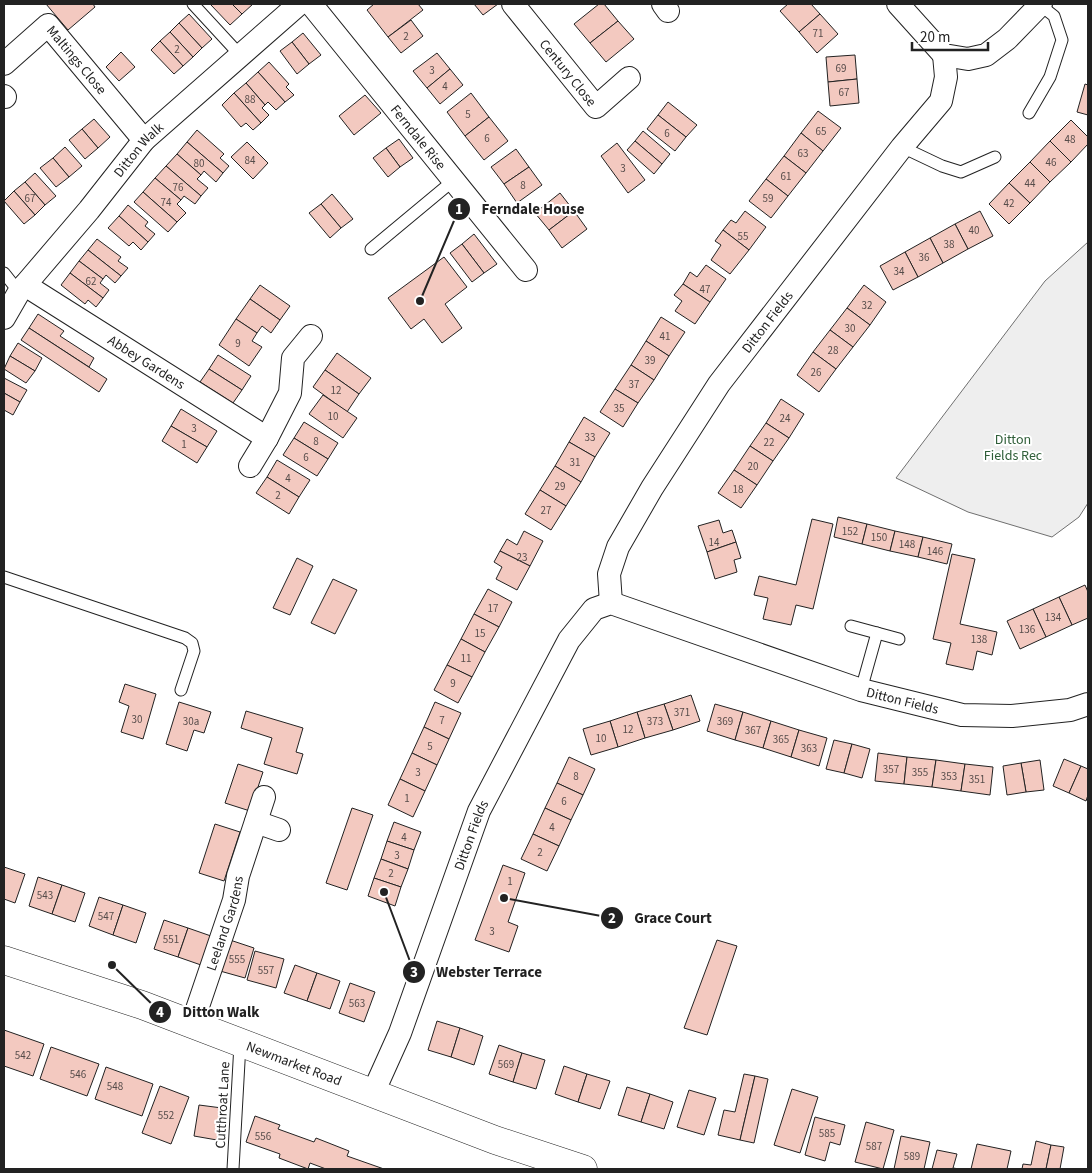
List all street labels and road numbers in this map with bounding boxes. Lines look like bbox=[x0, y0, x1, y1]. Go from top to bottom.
street label: Maltings Close bbox=[41, 22, 111, 99]
street label: Century Close bbox=[534, 35, 601, 111]
street label: Ferndale Rise bbox=[385, 101, 450, 175]
street label: Ditton Walk bbox=[109, 118, 169, 182]
street label: Ditton Fields bbox=[737, 287, 798, 358]
street label: Abbey Gardens bbox=[104, 331, 189, 395]
street label: Ditton Fields bbox=[864, 683, 941, 720]
street label: Ditton Fields bbox=[450, 797, 494, 873]
street label: Leeland Gardens bbox=[202, 875, 249, 974]
street label: Newmarket Road bbox=[243, 1037, 344, 1091]
street label: Cutthroat Lane bbox=[211, 1061, 235, 1149]

